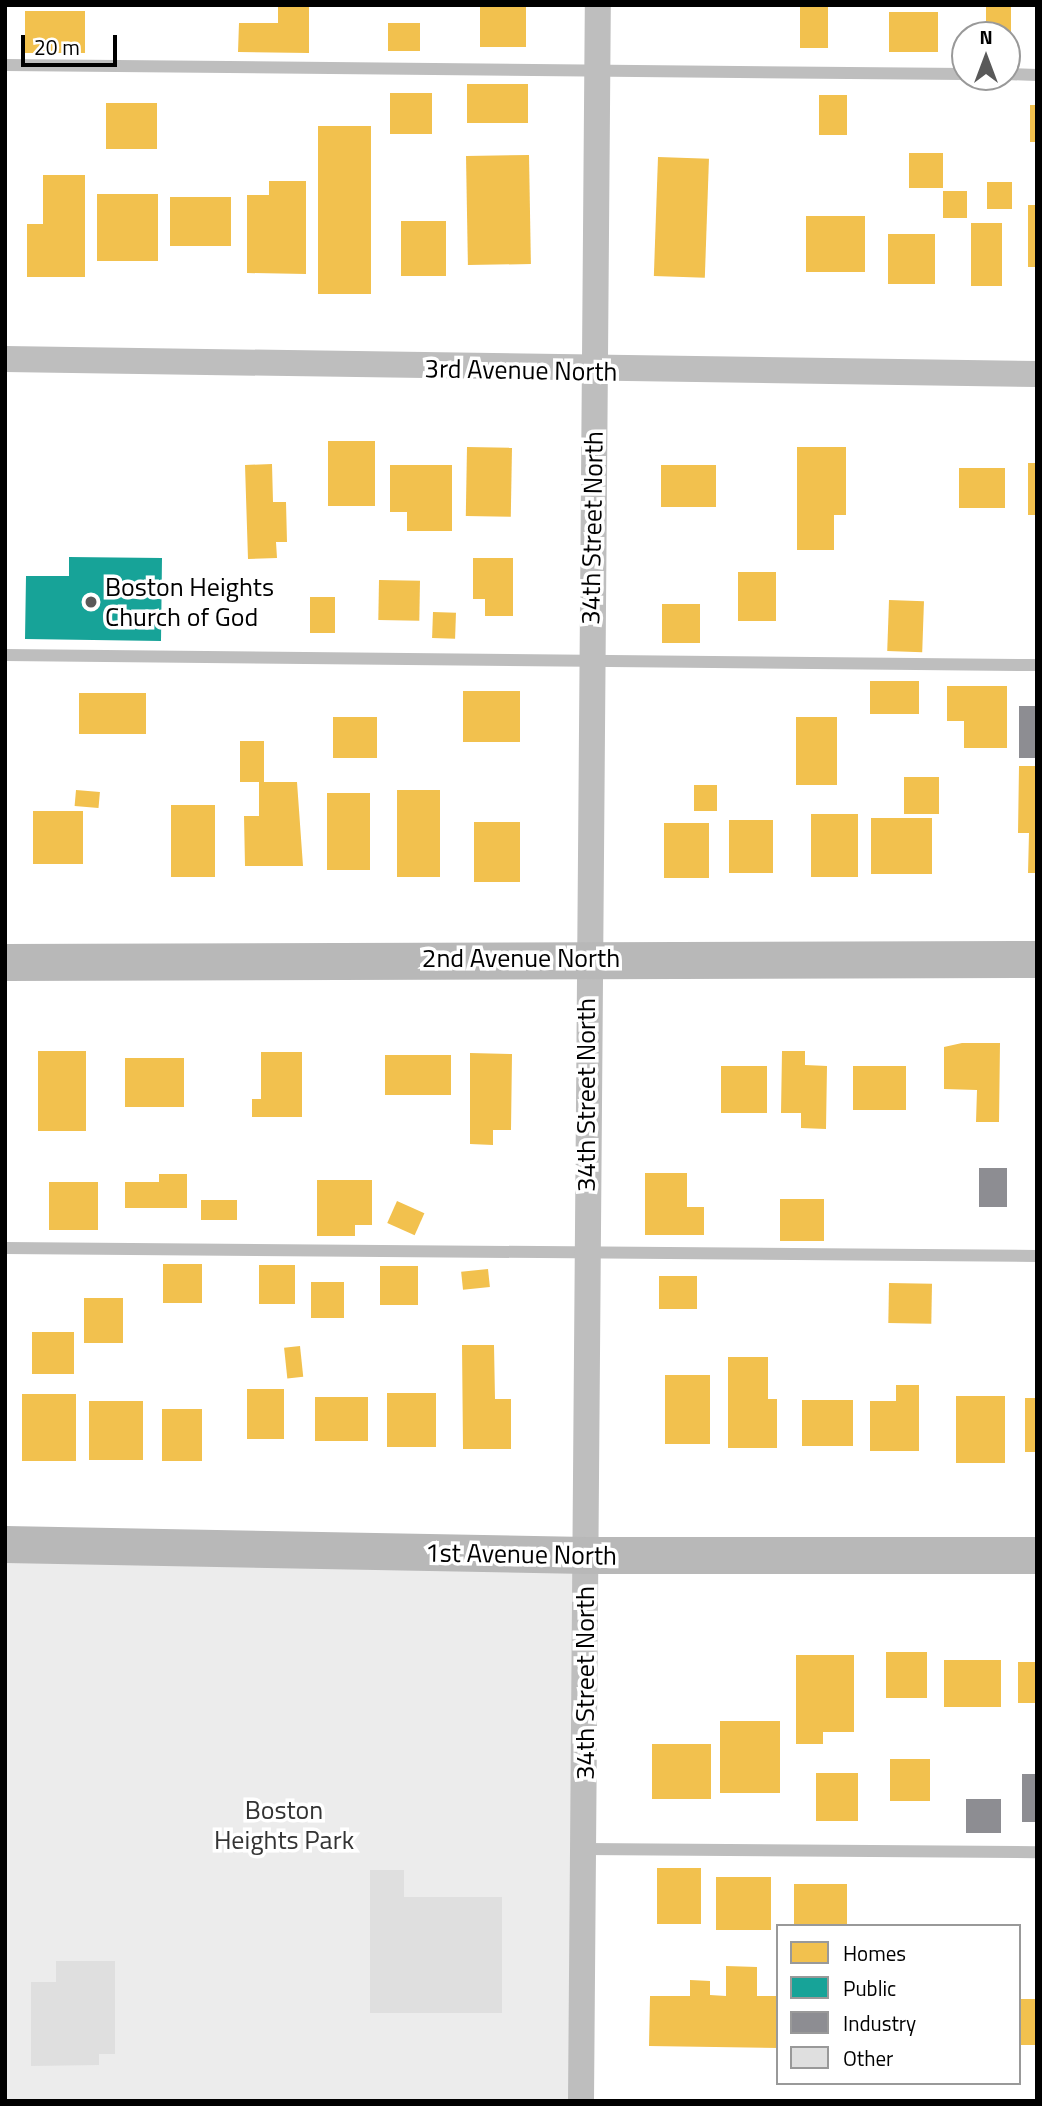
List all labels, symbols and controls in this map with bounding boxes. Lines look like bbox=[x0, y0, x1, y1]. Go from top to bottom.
scale bar bbox=[24, 21, 121, 65]
north arrow bbox=[951, 21, 1021, 91]
text: N bbox=[979, 22, 993, 51]
text: 20 m bbox=[34, 31, 80, 63]
street label: 3rd Avenue North bbox=[424, 353, 618, 387]
street label: 34th Street North bbox=[575, 431, 609, 625]
place label: Boston Heights Church of God bbox=[105, 571, 274, 632]
marker: Boston Heights Church of God bbox=[83, 594, 99, 610]
street label: 2nd Avenue North bbox=[422, 942, 620, 974]
street label: 34th Street North bbox=[570, 998, 602, 1192]
street label: 1st Avenue North bbox=[425, 1537, 617, 1571]
street label: 34th Street North bbox=[569, 1586, 601, 1780]
park label: Boston Heights Park bbox=[214, 1794, 354, 1856]
legend bbox=[776, 1924, 1021, 2085]
text: Homes bbox=[843, 1937, 906, 1969]
text: Public bbox=[843, 1972, 896, 2004]
text: Industry bbox=[843, 2007, 916, 2039]
text: Other bbox=[843, 2042, 893, 2074]

